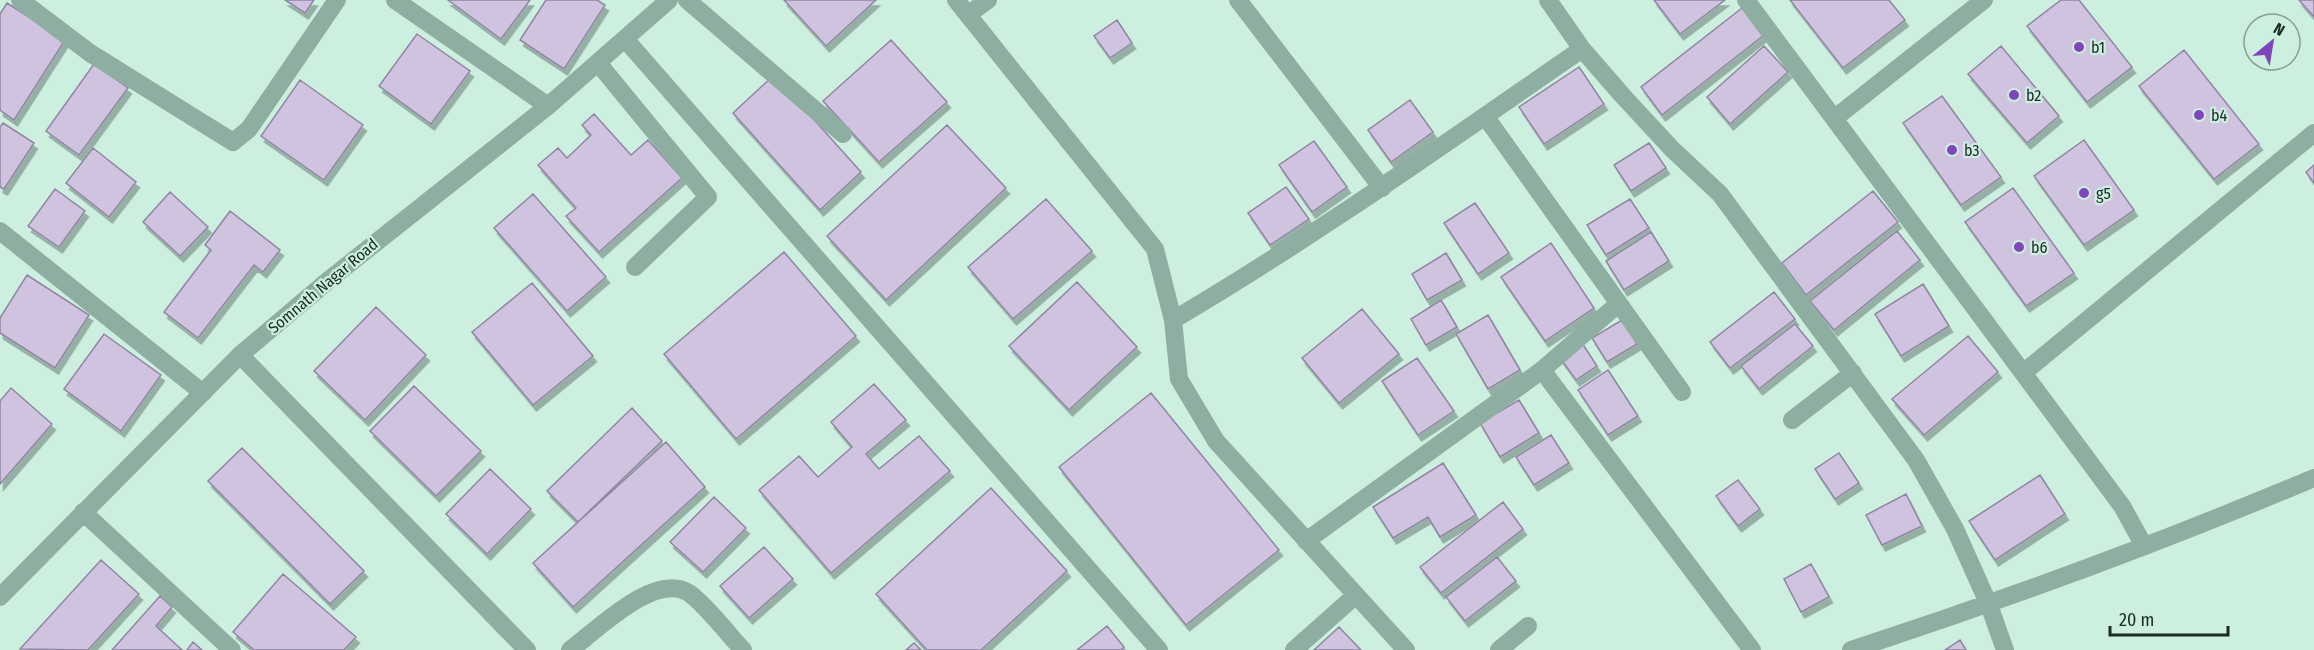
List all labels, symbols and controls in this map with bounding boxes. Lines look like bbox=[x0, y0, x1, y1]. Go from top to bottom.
north arrow bbox=[2242, 12, 2302, 72]
text: N bbox=[2270, 19, 2288, 40]
place label: b1 bbox=[2091, 38, 2105, 57]
marker: b1 bbox=[2072, 40, 2086, 54]
place label: b2 bbox=[2026, 86, 2041, 105]
marker: b2 bbox=[2007, 88, 2021, 102]
place label: b4 bbox=[2211, 106, 2228, 125]
marker: b4 bbox=[2192, 108, 2206, 122]
place label: b3 bbox=[1964, 141, 1979, 160]
marker: b3 bbox=[1945, 143, 1959, 157]
place label: g5 bbox=[2096, 184, 2111, 203]
marker: g5 bbox=[2077, 186, 2091, 200]
street label: Somnath Nagar Road bbox=[264, 235, 382, 337]
place label: b6 bbox=[2031, 238, 2048, 257]
marker: b6 bbox=[2012, 240, 2026, 254]
scale bar bbox=[2110, 599, 2228, 637]
text: 20 m bbox=[2119, 609, 2154, 631]

